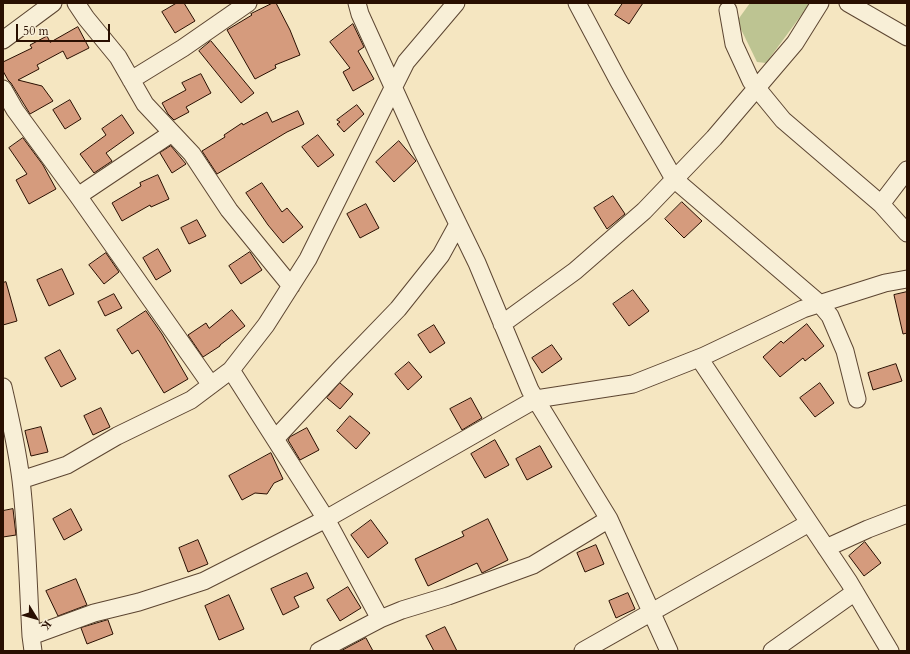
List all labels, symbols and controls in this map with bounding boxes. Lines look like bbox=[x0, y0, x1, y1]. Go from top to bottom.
scale bar bbox=[18, 16, 112, 42]
text: 50 m bbox=[23, 23, 49, 39]
north arrow bbox=[16, 598, 56, 638]
text: K bbox=[37, 617, 55, 634]

